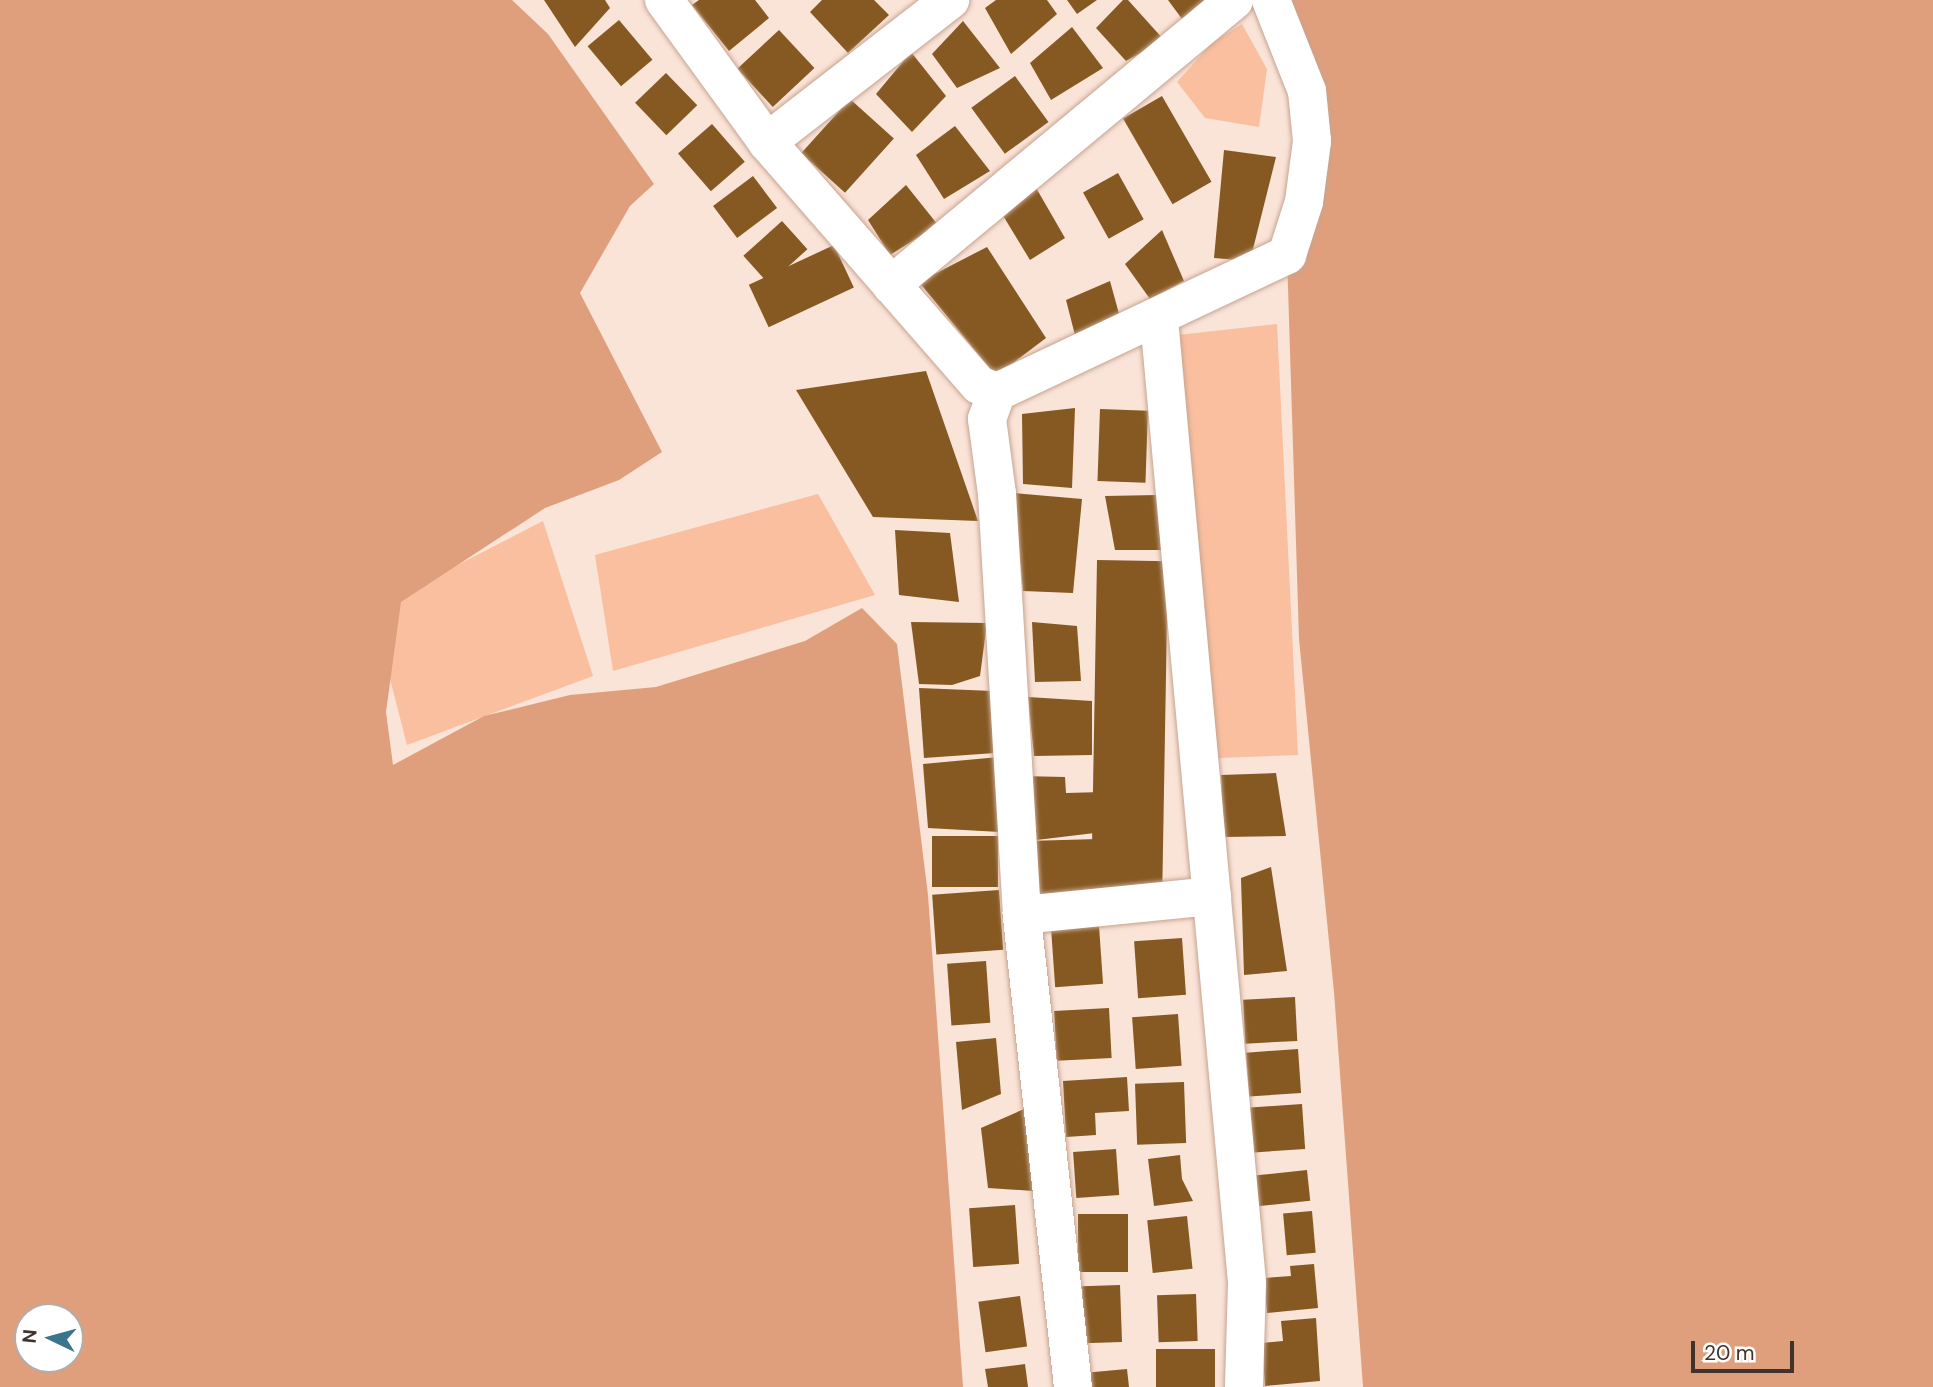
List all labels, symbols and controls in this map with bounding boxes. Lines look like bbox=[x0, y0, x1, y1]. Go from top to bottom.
north arrow bbox=[14, 1303, 84, 1373]
text: N bbox=[17, 1328, 43, 1344]
scale bar bbox=[1695, 1328, 1798, 1372]
text: 20 m bbox=[1704, 1339, 1755, 1367]

